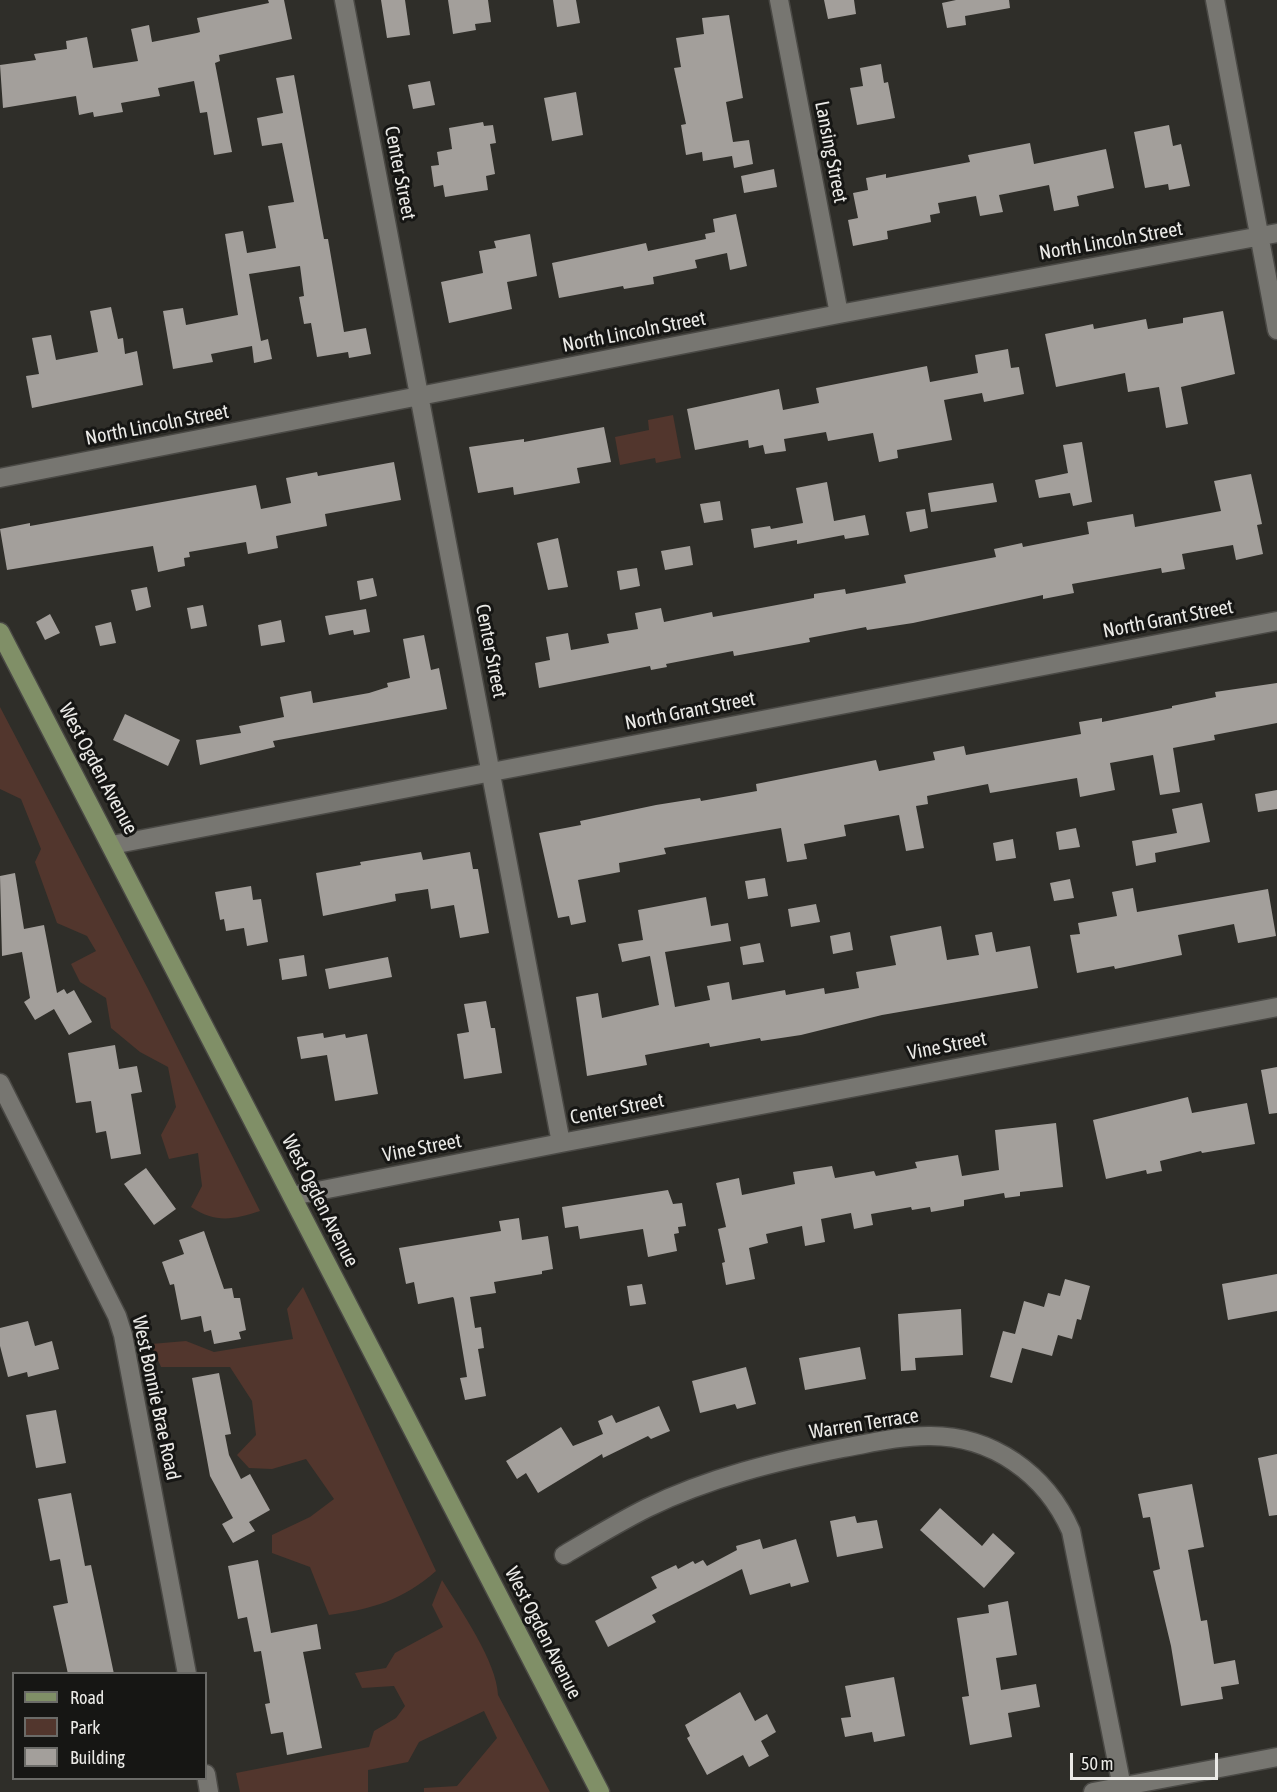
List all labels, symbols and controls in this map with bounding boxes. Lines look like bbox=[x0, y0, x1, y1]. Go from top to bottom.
street label: Lansing Street bbox=[809, 99, 853, 205]
street label: Center Street bbox=[379, 124, 421, 222]
street label: North Lincoln Street bbox=[1037, 217, 1185, 265]
street label: North Lincoln Street bbox=[560, 306, 708, 358]
street label: North Lincoln Street bbox=[83, 399, 231, 451]
street label: North Grant Street bbox=[1101, 595, 1235, 643]
street label: Center Street bbox=[470, 602, 512, 700]
street label: North Grant Street bbox=[623, 687, 757, 735]
street label: West Ogden Avenue bbox=[53, 699, 143, 839]
street label: Vine Street bbox=[906, 1027, 988, 1065]
street label: Center Street bbox=[568, 1088, 666, 1130]
street label: Vine Street bbox=[381, 1129, 463, 1167]
street label: West Ogden Avenue bbox=[276, 1131, 364, 1271]
street label: West Bonnie Brae Road bbox=[127, 1314, 185, 1482]
street label: Warren Terrace bbox=[808, 1404, 920, 1444]
street label: West Ogden Avenue bbox=[499, 1563, 587, 1703]
legend bbox=[12, 1672, 207, 1780]
text: Road bbox=[70, 1687, 104, 1708]
text: Park bbox=[70, 1717, 100, 1738]
scale bar bbox=[1073, 1741, 1222, 1779]
text: Building bbox=[70, 1747, 125, 1768]
text: 50 m bbox=[1081, 1753, 1113, 1774]

